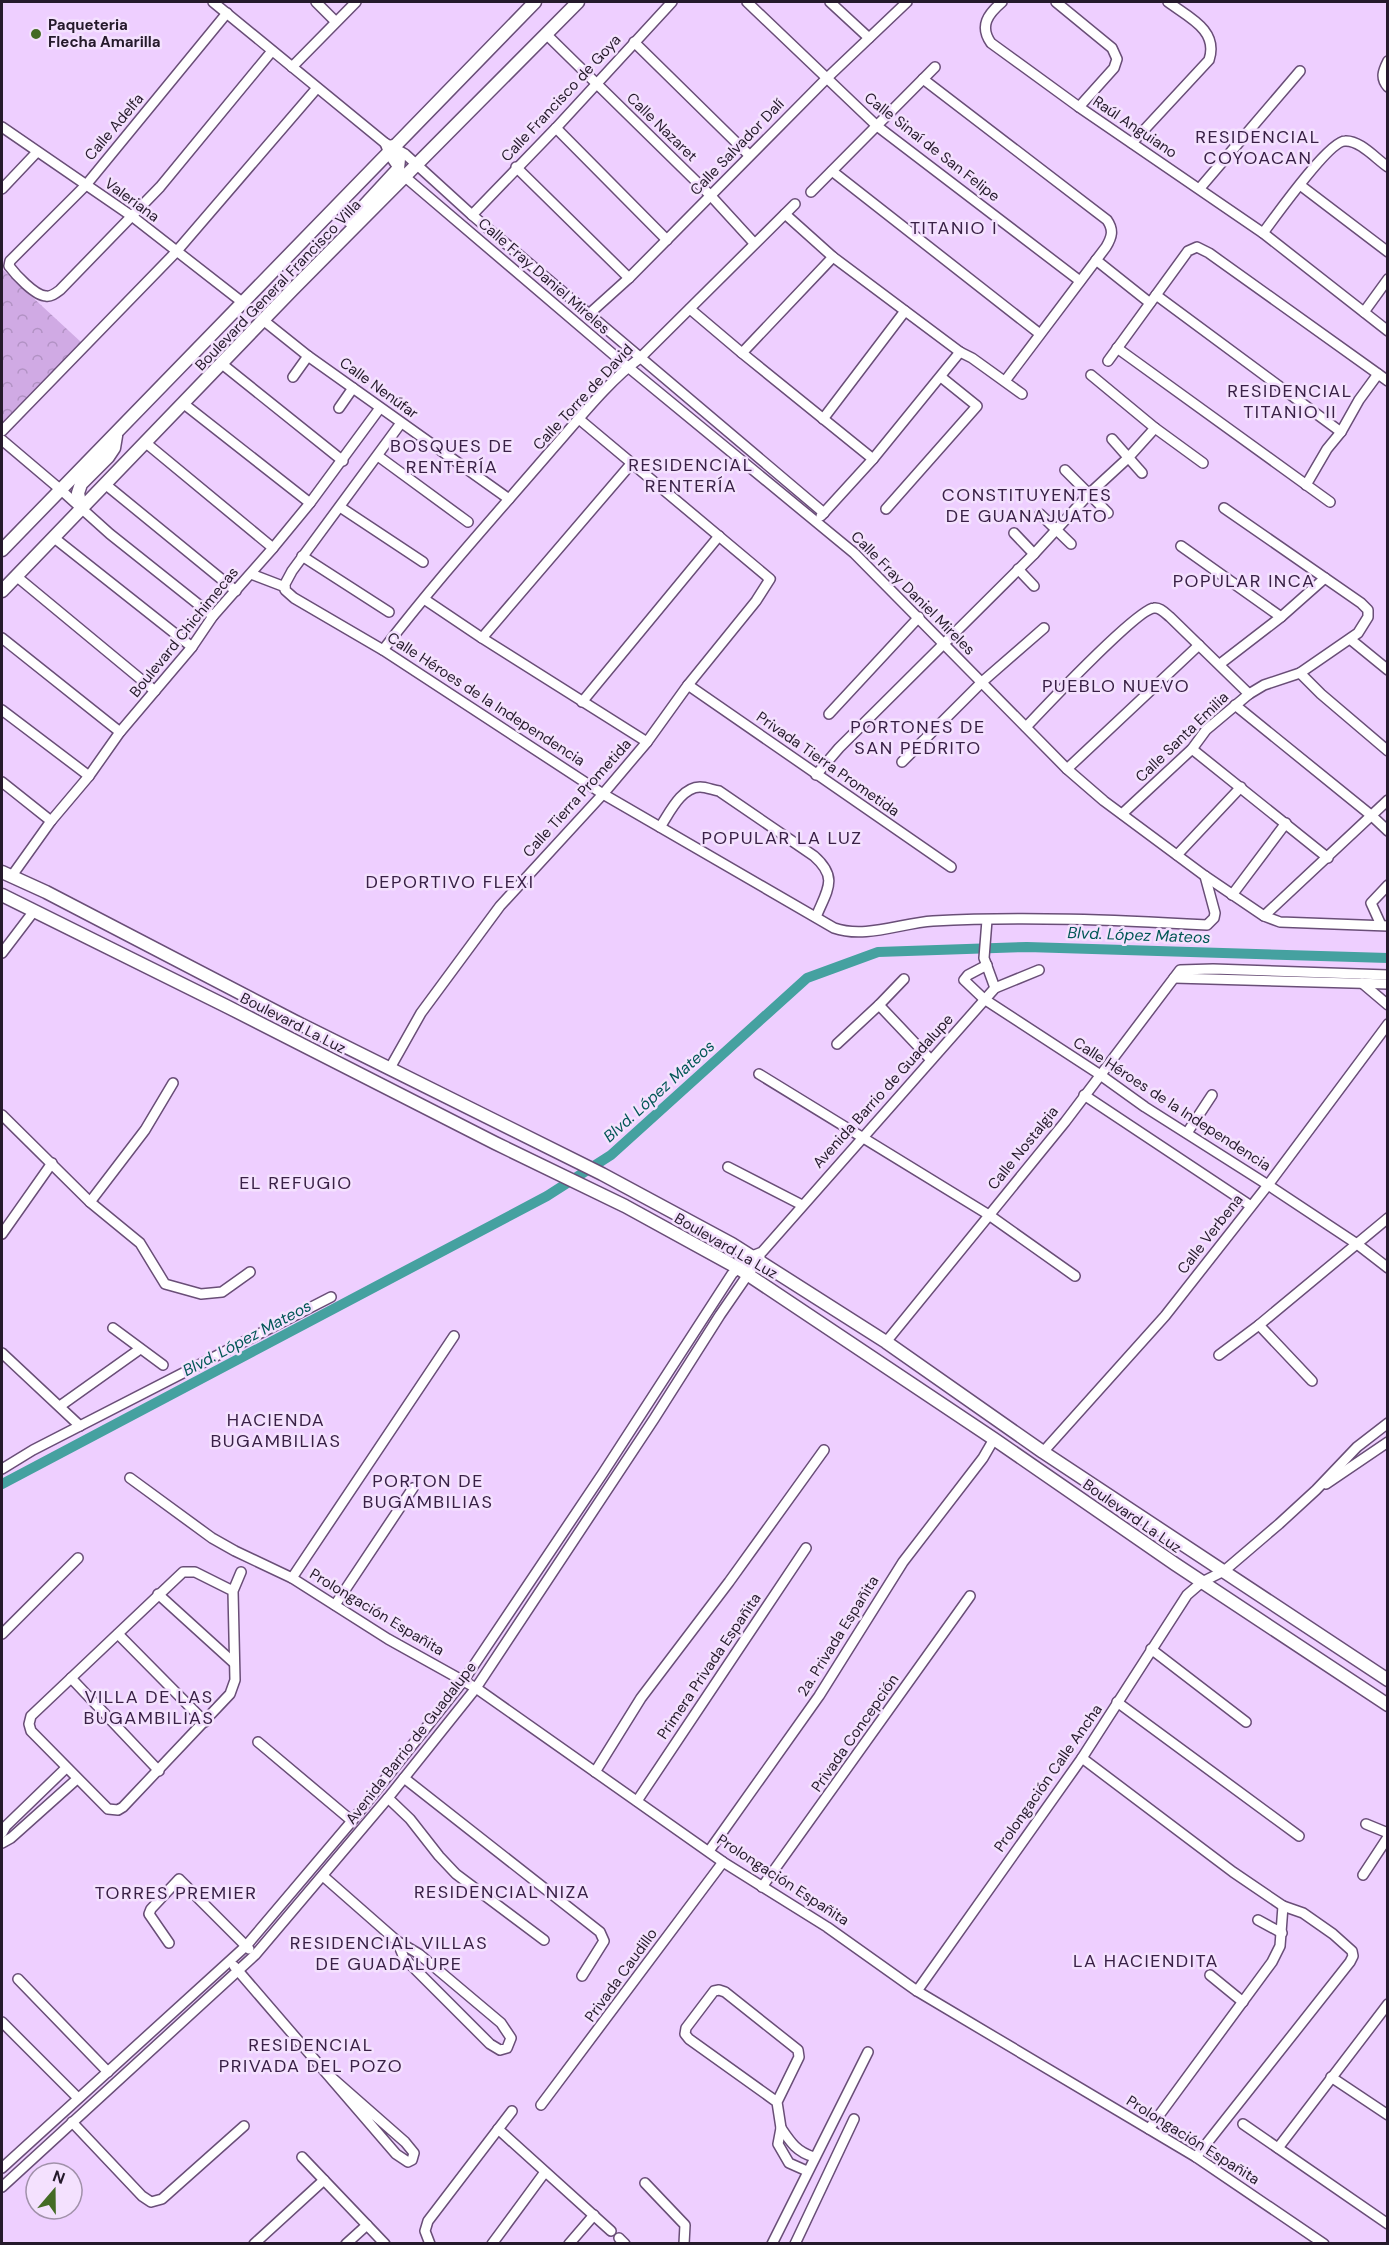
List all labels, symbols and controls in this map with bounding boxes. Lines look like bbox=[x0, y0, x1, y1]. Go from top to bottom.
place label: Paqueteria Flecha Amarilla bbox=[48, 15, 161, 52]
marker: Paqueteria Flecha Amarilla bbox=[29, 27, 43, 41]
street label: Calle Francisco de Goya bbox=[497, 30, 625, 166]
street label: Calle Nazaret bbox=[622, 88, 702, 166]
street label: Calle Sinaí de San Felipe bbox=[860, 88, 1004, 206]
street label: Calle Adelfa bbox=[80, 89, 148, 165]
street label: Raúl Anguiano bbox=[1089, 91, 1181, 163]
street label: Calle Salvador Dalí bbox=[686, 94, 789, 200]
district label: RESIDENCIAL COYOACAN bbox=[1195, 125, 1321, 170]
street label: Valeriana bbox=[101, 173, 163, 227]
street label: Boulevard General Francisco Villa bbox=[191, 195, 365, 375]
street label: Calle Fray Daniel Mireles bbox=[474, 213, 614, 339]
district label: TITANIO I bbox=[910, 216, 998, 240]
street label: Calle Torre de David bbox=[528, 340, 638, 454]
street label: Calle Nenúfar bbox=[336, 353, 423, 424]
district label: RESIDENCIAL TITANIO II bbox=[1227, 379, 1353, 424]
district label: BOSQUES DE RENTERÍA bbox=[390, 434, 514, 479]
district label: RESIDENCIAL RENTERÍA bbox=[628, 453, 754, 498]
district label: CONSTITUYENTES DE GUANAJUATO bbox=[942, 483, 1112, 528]
street label: Calle Fray Daniel Mireles bbox=[847, 527, 979, 659]
street label: Boulevard Chichimecas bbox=[125, 563, 243, 701]
district label: POPULAR INCA bbox=[1173, 569, 1315, 593]
street label: Calle Héroes de la Independencia bbox=[383, 627, 589, 771]
district label: PUEBLO NUEVO bbox=[1042, 674, 1190, 698]
street label: Calle Santa Emilia bbox=[1131, 687, 1233, 787]
street label: Privada Tierra Prometida bbox=[752, 707, 904, 821]
district label: PORTONES DE SAN PEDRITO bbox=[850, 715, 986, 760]
street label: Calle Tierra Prometida bbox=[518, 734, 636, 862]
district label: POPULAR LA LUZ bbox=[701, 826, 863, 850]
district label: DEPORTIVO FLEXI bbox=[365, 870, 535, 894]
water label: Blvd. López Mateos bbox=[1067, 922, 1211, 948]
street label: Boulevard La Luz bbox=[237, 988, 349, 1058]
street label: Avenida Barrio de Guadalupe bbox=[808, 1010, 958, 1172]
street label: Calle Héroes de la Independencia bbox=[1069, 1032, 1275, 1176]
water label: Blvd. López Mateos bbox=[599, 1035, 719, 1147]
street label: Calle Nostalgia bbox=[983, 1102, 1063, 1194]
district label: EL REFUGIO bbox=[239, 1171, 353, 1195]
street label: Calle Verbena bbox=[1173, 1190, 1247, 1278]
street label: Boulevard La Luz bbox=[671, 1208, 781, 1284]
water label: Blvd. López Mateos bbox=[179, 1295, 315, 1381]
district label: HACIENDA BUGAMBILIAS bbox=[210, 1408, 342, 1453]
district label: PORTON DE BUGAMBILIAS bbox=[362, 1469, 494, 1514]
street label: Boulevard La Luz bbox=[1079, 1475, 1185, 1557]
street label: Prolongación Españita bbox=[306, 1564, 448, 1660]
street label: 2a. Privada Españita bbox=[793, 1572, 883, 1700]
street label: Primera Privada Españita bbox=[653, 1589, 765, 1743]
street label: Avenida Barrio de Guadalupe bbox=[341, 1658, 481, 1828]
street label: Privada Concepción bbox=[807, 1670, 903, 1796]
district label: VILLA DE LAS BUGAMBILIAS bbox=[83, 1685, 215, 1730]
street label: Prolongación Calle Ancha bbox=[989, 1700, 1107, 1856]
street label: Prolongación Españita bbox=[713, 1830, 853, 1930]
district label: RESIDENCIAL NIZA bbox=[414, 1880, 590, 1904]
district label: TORRES PREMIER bbox=[95, 1881, 257, 1905]
street label: Privada Caudillo bbox=[580, 1924, 662, 2026]
district label: RESIDENCIAL VILLAS DE GUADALUPE bbox=[290, 1931, 488, 1976]
district label: LA HACIENDITA bbox=[1073, 1949, 1219, 1973]
district label: RESIDENCIAL PRIVADA DEL POZO bbox=[219, 2033, 403, 2078]
street label: Prolongación Españita bbox=[1123, 2091, 1263, 2189]
north arrow bbox=[24, 2161, 84, 2221]
text: N bbox=[50, 2166, 68, 2189]

